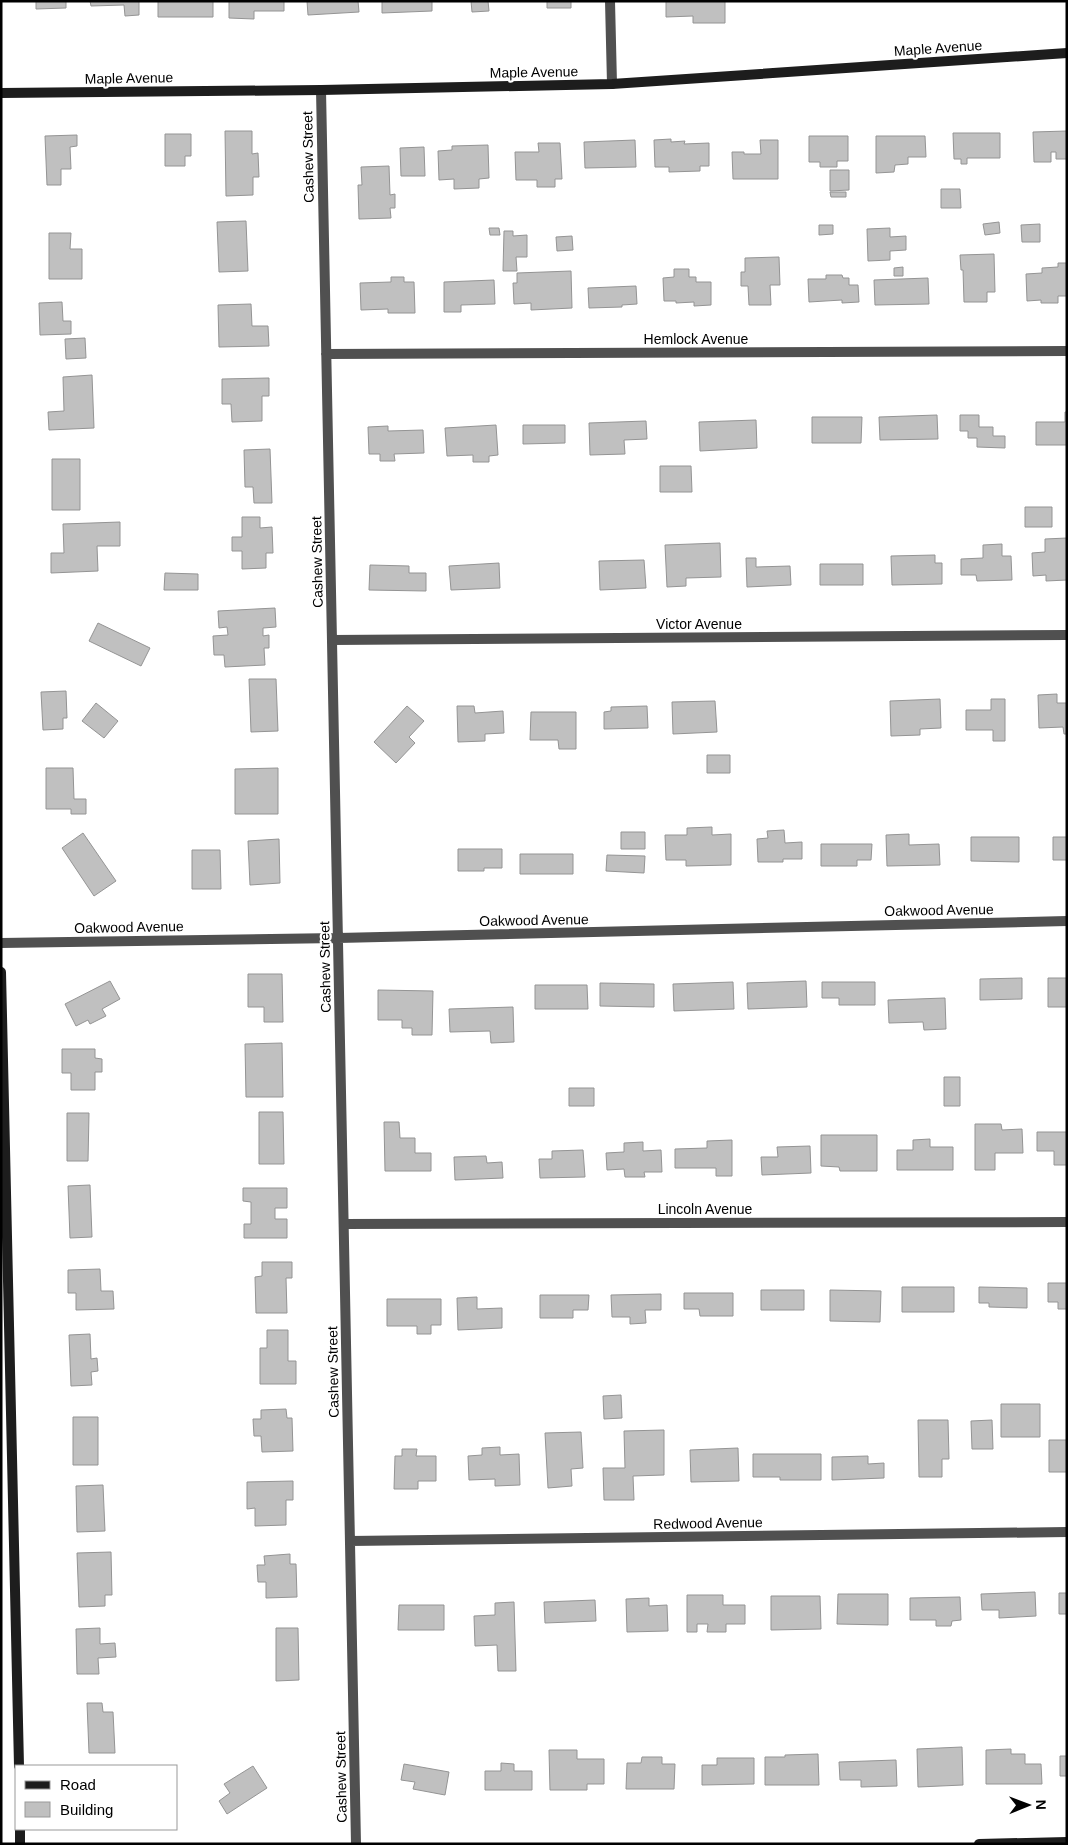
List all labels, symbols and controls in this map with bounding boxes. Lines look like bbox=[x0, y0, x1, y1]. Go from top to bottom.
street label: Maple Avenue bbox=[893, 37, 983, 59]
street label: Maple Avenue bbox=[490, 63, 579, 81]
street label: Maple Avenue bbox=[85, 69, 174, 87]
street label: Cashew Street bbox=[299, 111, 317, 203]
street label: Hemlock Avenue bbox=[644, 331, 749, 347]
street label: Cashew Street bbox=[308, 516, 326, 608]
street label: Victor Avenue bbox=[656, 616, 742, 632]
street label: Oakwood Avenue bbox=[884, 901, 994, 919]
street label: Oakwood Avenue bbox=[479, 911, 589, 929]
street label: Oakwood Avenue bbox=[74, 918, 184, 936]
street label: Cashew Street bbox=[316, 921, 334, 1013]
street label: Lincoln Avenue bbox=[658, 1201, 753, 1217]
street label: Cashew Street bbox=[324, 1326, 342, 1418]
street label: Redwood Avenue bbox=[653, 1514, 763, 1532]
street label: Cashew Street bbox=[332, 1731, 350, 1823]
legend bbox=[15, 1765, 178, 1830]
text: Road bbox=[60, 1776, 96, 1793]
north arrow bbox=[1003, 1780, 1053, 1830]
text: N bbox=[1033, 1800, 1049, 1810]
text: Building bbox=[60, 1801, 113, 1818]

